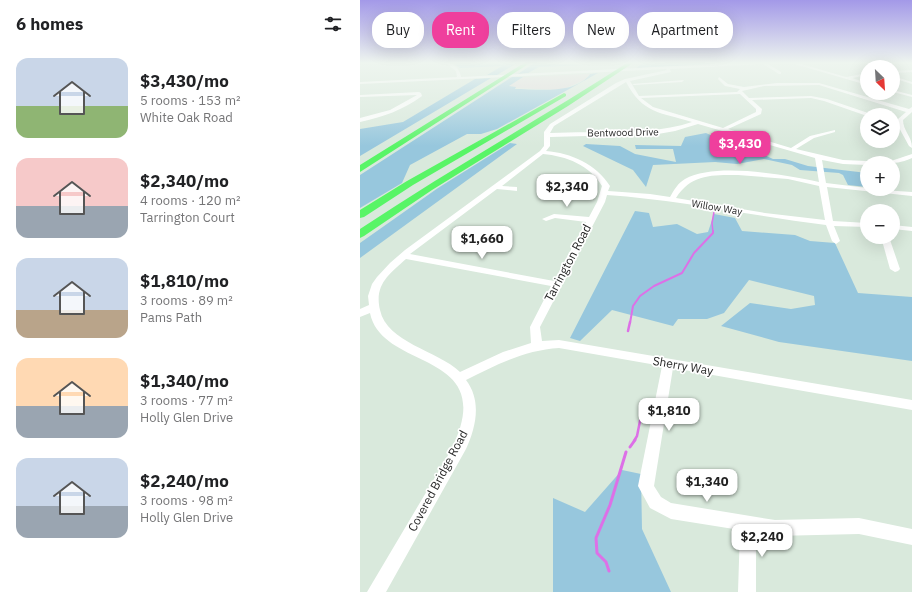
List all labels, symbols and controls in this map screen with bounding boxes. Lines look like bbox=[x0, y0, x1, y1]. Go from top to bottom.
chip: Buy bbox=[372, 12, 424, 48]
chip: Rent bbox=[432, 12, 489, 48]
chip: Filters bbox=[497, 12, 565, 48]
chip: New bbox=[573, 12, 629, 48]
chip: Apartment bbox=[637, 12, 733, 48]
text: 6 homes bbox=[16, 13, 83, 35]
icon: filters bbox=[322, 13, 344, 35]
north arrow bbox=[860, 60, 900, 100]
map controls bbox=[860, 60, 900, 244]
text: $3,430/mo bbox=[140, 70, 229, 92]
icon: home bbox=[48, 74, 96, 122]
text: 5 rooms · 153 m² bbox=[140, 92, 241, 109]
button: layers bbox=[860, 108, 900, 148]
text: White Oak Road bbox=[140, 109, 233, 126]
street label: Bentwood Drive bbox=[587, 125, 659, 140]
pin: $3,430 bbox=[707, 131, 773, 165]
text: $3,430 bbox=[718, 135, 762, 152]
button: + bbox=[860, 156, 900, 196]
text: $2,340/mo bbox=[140, 170, 229, 192]
icon: home bbox=[48, 174, 96, 222]
pin: $2,340 bbox=[534, 174, 600, 208]
text: $2,340 bbox=[545, 178, 589, 195]
text: 4 rooms · 120 m² bbox=[140, 192, 241, 209]
street label: Willow Way bbox=[690, 197, 743, 218]
button: − bbox=[860, 204, 900, 244]
text: Tarrington Court bbox=[140, 209, 235, 226]
street label: Tarrington Road bbox=[541, 221, 594, 304]
pin: $1,660 bbox=[449, 226, 515, 260]
text: $1,660 bbox=[460, 230, 504, 247]
text: $1,810/mo bbox=[140, 270, 229, 292]
icon: home bbox=[48, 274, 96, 322]
text: 3 rooms · 89 m² bbox=[140, 292, 233, 309]
text: Pams Path bbox=[140, 309, 202, 326]
street label: Sherry Way bbox=[652, 353, 714, 378]
text: $1,340/mo bbox=[140, 370, 229, 392]
icon: home bbox=[48, 374, 96, 422]
text: 3 rooms · 77 m² bbox=[140, 392, 233, 409]
pin: $1,810 bbox=[636, 398, 702, 432]
text: $1,810 bbox=[647, 402, 691, 419]
text: Holly Glen Drive bbox=[140, 409, 233, 426]
street label: Covered Bridge Road bbox=[404, 428, 471, 534]
pin: $1,340 bbox=[674, 469, 740, 503]
text: $2,240/mo bbox=[140, 470, 229, 492]
text: $1,340 bbox=[685, 473, 729, 490]
icon: home bbox=[48, 474, 96, 522]
text: 3 rooms · 98 m² bbox=[140, 492, 233, 509]
text: Holly Glen Drive bbox=[140, 509, 233, 526]
pin: $2,240 bbox=[729, 524, 795, 558]
text: $2,240 bbox=[740, 528, 784, 545]

